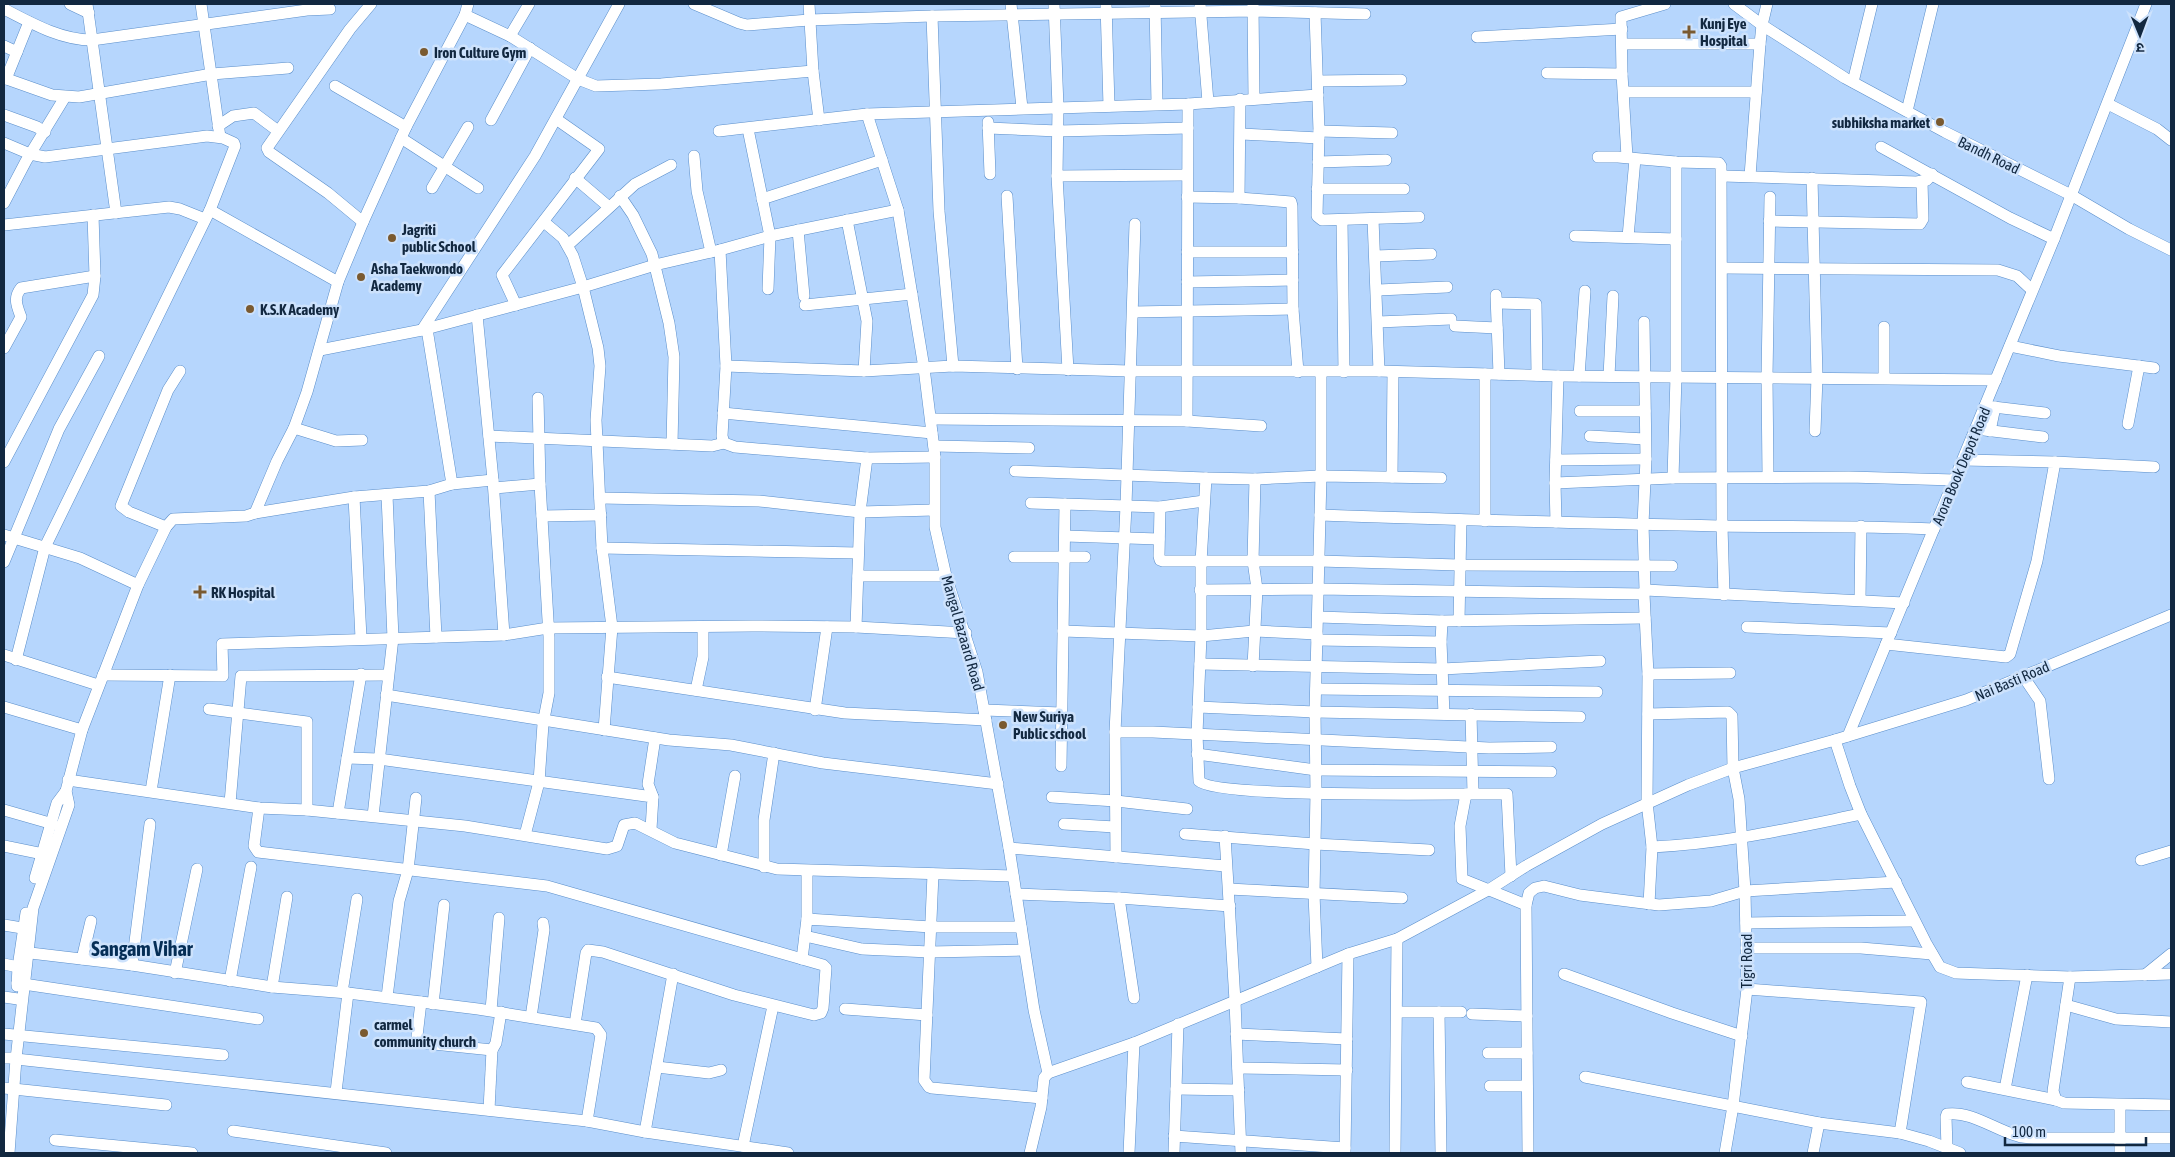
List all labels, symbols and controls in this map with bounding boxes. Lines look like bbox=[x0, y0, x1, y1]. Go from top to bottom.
north arrow bbox=[2115, 10, 2165, 60]
place label: Kunj Eye Hospital bbox=[1700, 15, 1748, 49]
marker: Kunj Eye Hospital bbox=[1682, 25, 1696, 39]
text: उ bbox=[2135, 40, 2144, 56]
place label: Iron Culture Gym bbox=[434, 44, 527, 61]
marker: Iron Culture Gym bbox=[418, 46, 430, 58]
place label: subhiksha market bbox=[1832, 114, 1931, 131]
marker: subhiksha market bbox=[1934, 116, 1946, 128]
street label: Bandh Road bbox=[1955, 133, 2023, 177]
place label: Jagriti public School bbox=[401, 221, 477, 255]
marker: Jagriti public School bbox=[386, 232, 398, 244]
place label: Asha Taekwondo Academy bbox=[370, 260, 463, 294]
marker: Asha Taekwondo Academy bbox=[355, 271, 367, 283]
place label: K.S.K Academy bbox=[260, 301, 340, 318]
marker: K.S.K Academy bbox=[244, 303, 256, 315]
street label: Arora Book Depot Road bbox=[1929, 405, 1993, 527]
street label: Mangal Bazaard Road bbox=[938, 573, 988, 693]
place label: RK Hospital bbox=[211, 584, 276, 601]
marker: RK Hospital bbox=[193, 585, 207, 599]
street label: Nai Basti Road bbox=[1972, 658, 2052, 704]
place label: New Suriya Public school bbox=[1013, 708, 1087, 742]
marker: New Suriya Public school bbox=[997, 719, 1009, 731]
street label: Tigri Road bbox=[1738, 934, 1755, 988]
district label: Sangam Vihar bbox=[91, 937, 194, 960]
place label: carmel community church bbox=[374, 1016, 476, 1050]
marker: carmel community church bbox=[358, 1027, 370, 1039]
scale bar bbox=[2005, 1114, 2146, 1146]
text: 100 m bbox=[2012, 1123, 2046, 1140]

